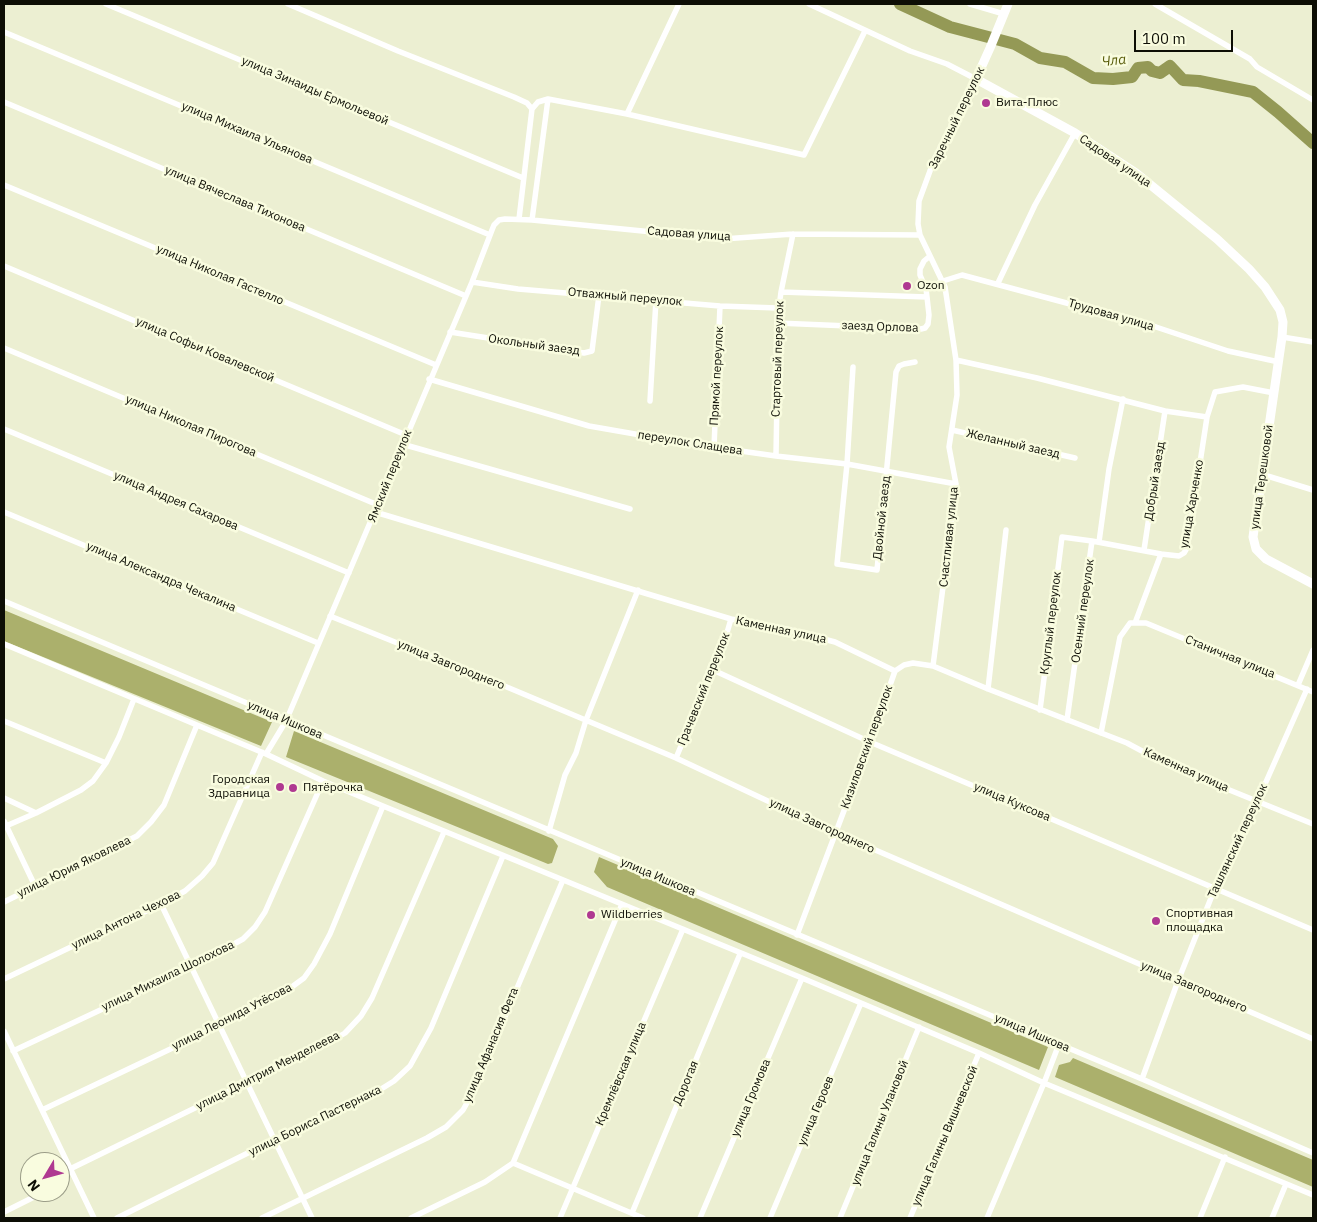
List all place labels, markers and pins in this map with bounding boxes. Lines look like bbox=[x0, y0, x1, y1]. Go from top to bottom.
place label: Вита-Плюс bbox=[996, 96, 1058, 110]
marker: Вита-Плюс bbox=[980, 97, 992, 109]
place label: Ozon bbox=[917, 279, 944, 293]
marker: Ozon bbox=[901, 280, 913, 292]
place label: Городская Здравница bbox=[208, 773, 270, 801]
marker: Городская Здравница bbox=[274, 781, 286, 793]
place label: Пятёрочка bbox=[303, 781, 363, 795]
marker: Пятёрочка bbox=[287, 782, 299, 794]
place label: Спортивная площадка bbox=[1166, 907, 1233, 935]
place label: Wildberries bbox=[601, 908, 663, 922]
marker: Wildberries bbox=[585, 909, 597, 921]
marker: Спортивная площадка bbox=[1150, 915, 1162, 927]

